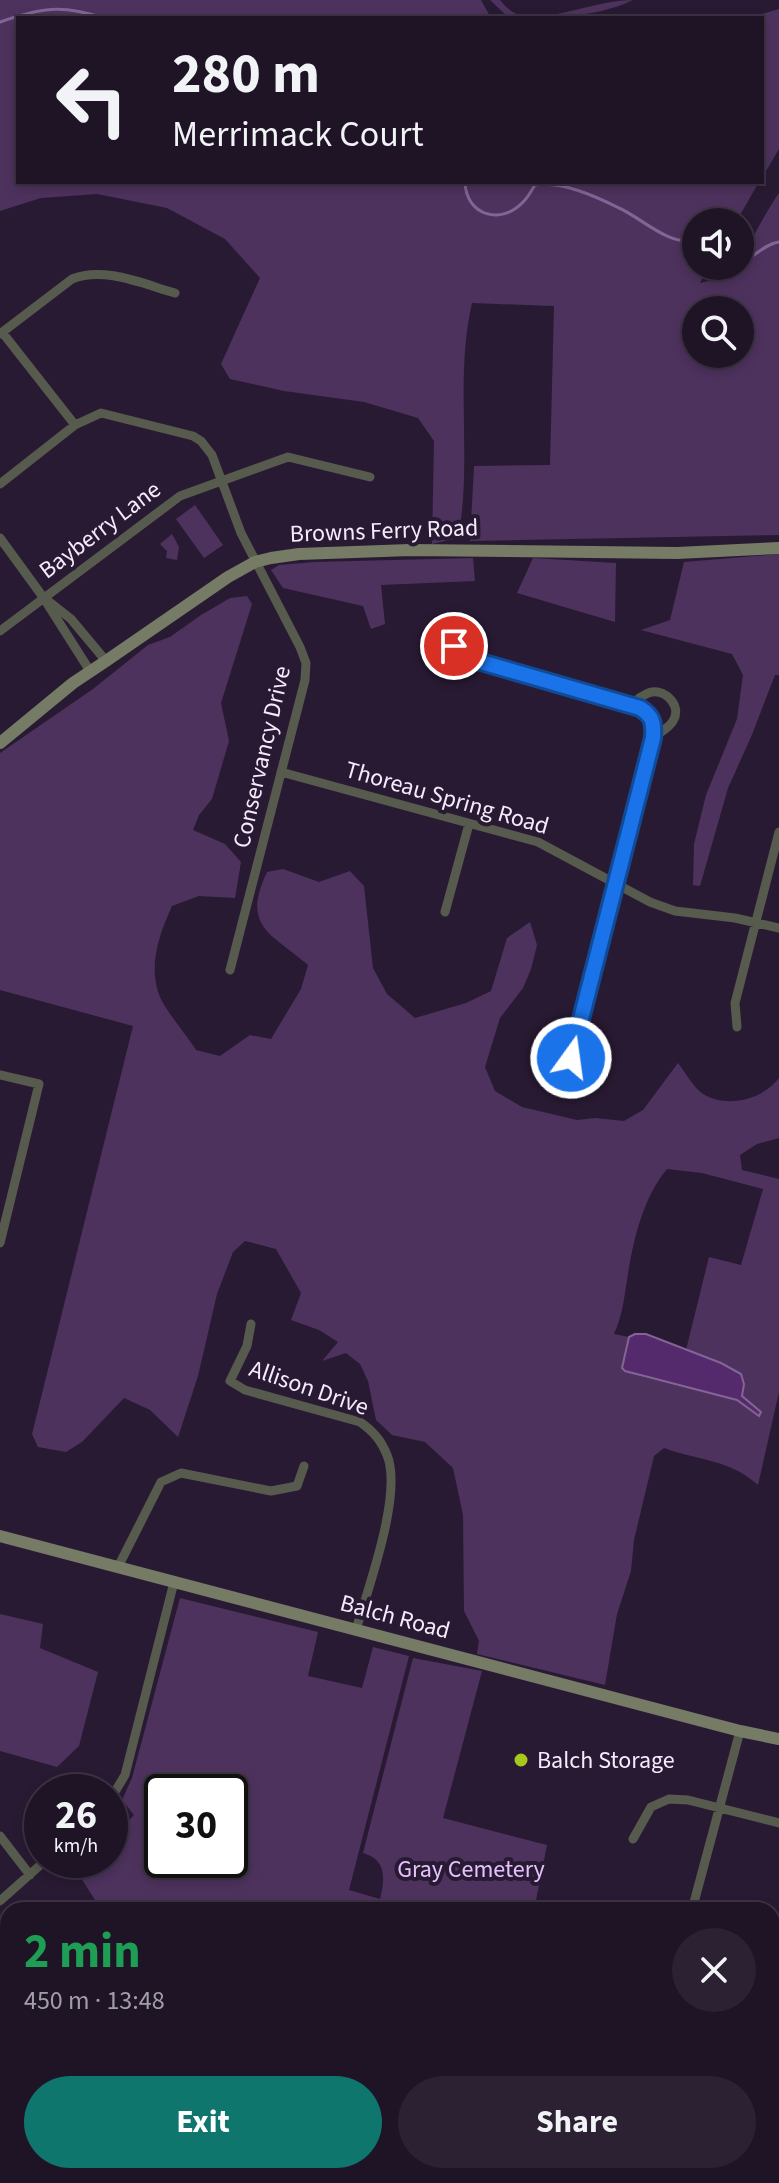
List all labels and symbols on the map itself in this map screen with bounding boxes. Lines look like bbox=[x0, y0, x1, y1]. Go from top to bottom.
street label: Bayberry Lane bbox=[32, 472, 168, 588]
street label: Browns Ferry Road bbox=[289, 510, 479, 552]
pin bbox=[420, 612, 488, 680]
street label: Conservancy Drive bbox=[224, 663, 300, 851]
street label: Thoreau Spring Road bbox=[341, 752, 553, 844]
position arrow bbox=[529, 1016, 613, 1100]
street label: Allison Drive bbox=[245, 1351, 373, 1425]
street label: Balch Road bbox=[336, 1586, 454, 1648]
place label: Balch Storage bbox=[537, 1743, 675, 1778]
marker: Balch Storage bbox=[512, 1751, 530, 1769]
speed limit sign: 30 bbox=[144, 1774, 248, 1878]
park label: Gray Cemetery bbox=[397, 1852, 545, 1887]

